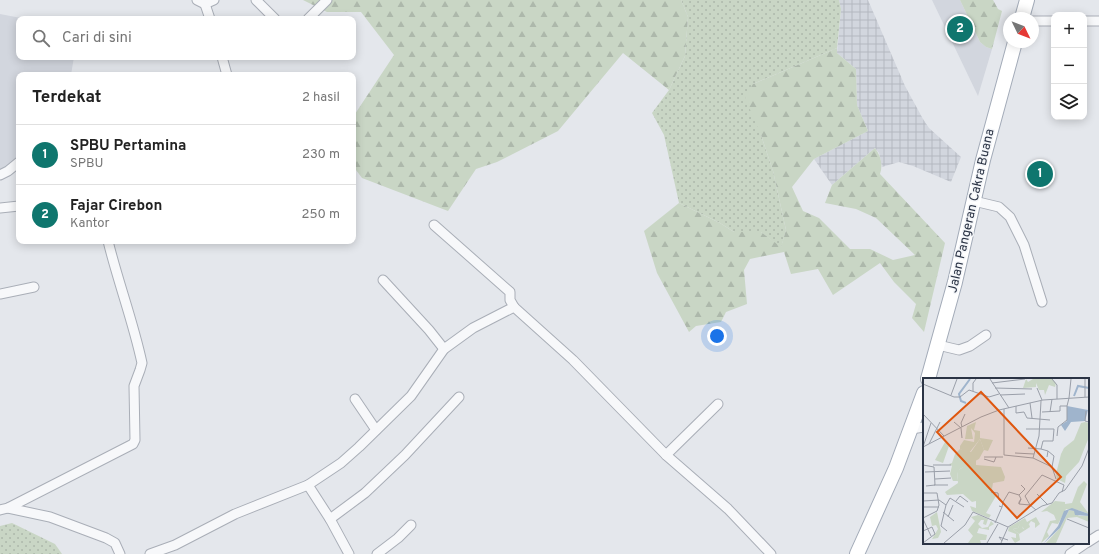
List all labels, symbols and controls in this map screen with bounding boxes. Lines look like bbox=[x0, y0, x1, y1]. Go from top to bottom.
north arrow bbox=[1003, 12, 1039, 48]
map controls bbox=[1051, 12, 1087, 120]
button: + bbox=[1051, 12, 1087, 48]
pin: 2 bbox=[947, 14, 973, 44]
search box bbox=[16, 16, 356, 60]
icon: search bbox=[30, 27, 52, 49]
text: Cari di sini bbox=[62, 29, 132, 48]
button: − bbox=[1051, 48, 1087, 84]
button: layers bbox=[1051, 84, 1087, 120]
text: Terdekat bbox=[32, 87, 101, 109]
text: 2 hasil bbox=[302, 90, 340, 106]
street label: Jalan Pangeran Cakra Buana bbox=[945, 127, 999, 295]
text: SPBU Pertamina bbox=[70, 137, 186, 156]
text: 1 bbox=[42, 147, 48, 163]
text: 230 m bbox=[302, 147, 340, 163]
text: SPBU bbox=[70, 156, 103, 172]
pin: 1 bbox=[1027, 159, 1053, 189]
text: Fajar Cirebon bbox=[70, 197, 162, 216]
text: 2 bbox=[41, 207, 49, 223]
text: 250 m bbox=[302, 207, 340, 223]
text: Kantor bbox=[70, 216, 110, 232]
your location bbox=[707, 326, 727, 346]
inset map bbox=[923, 378, 1089, 544]

